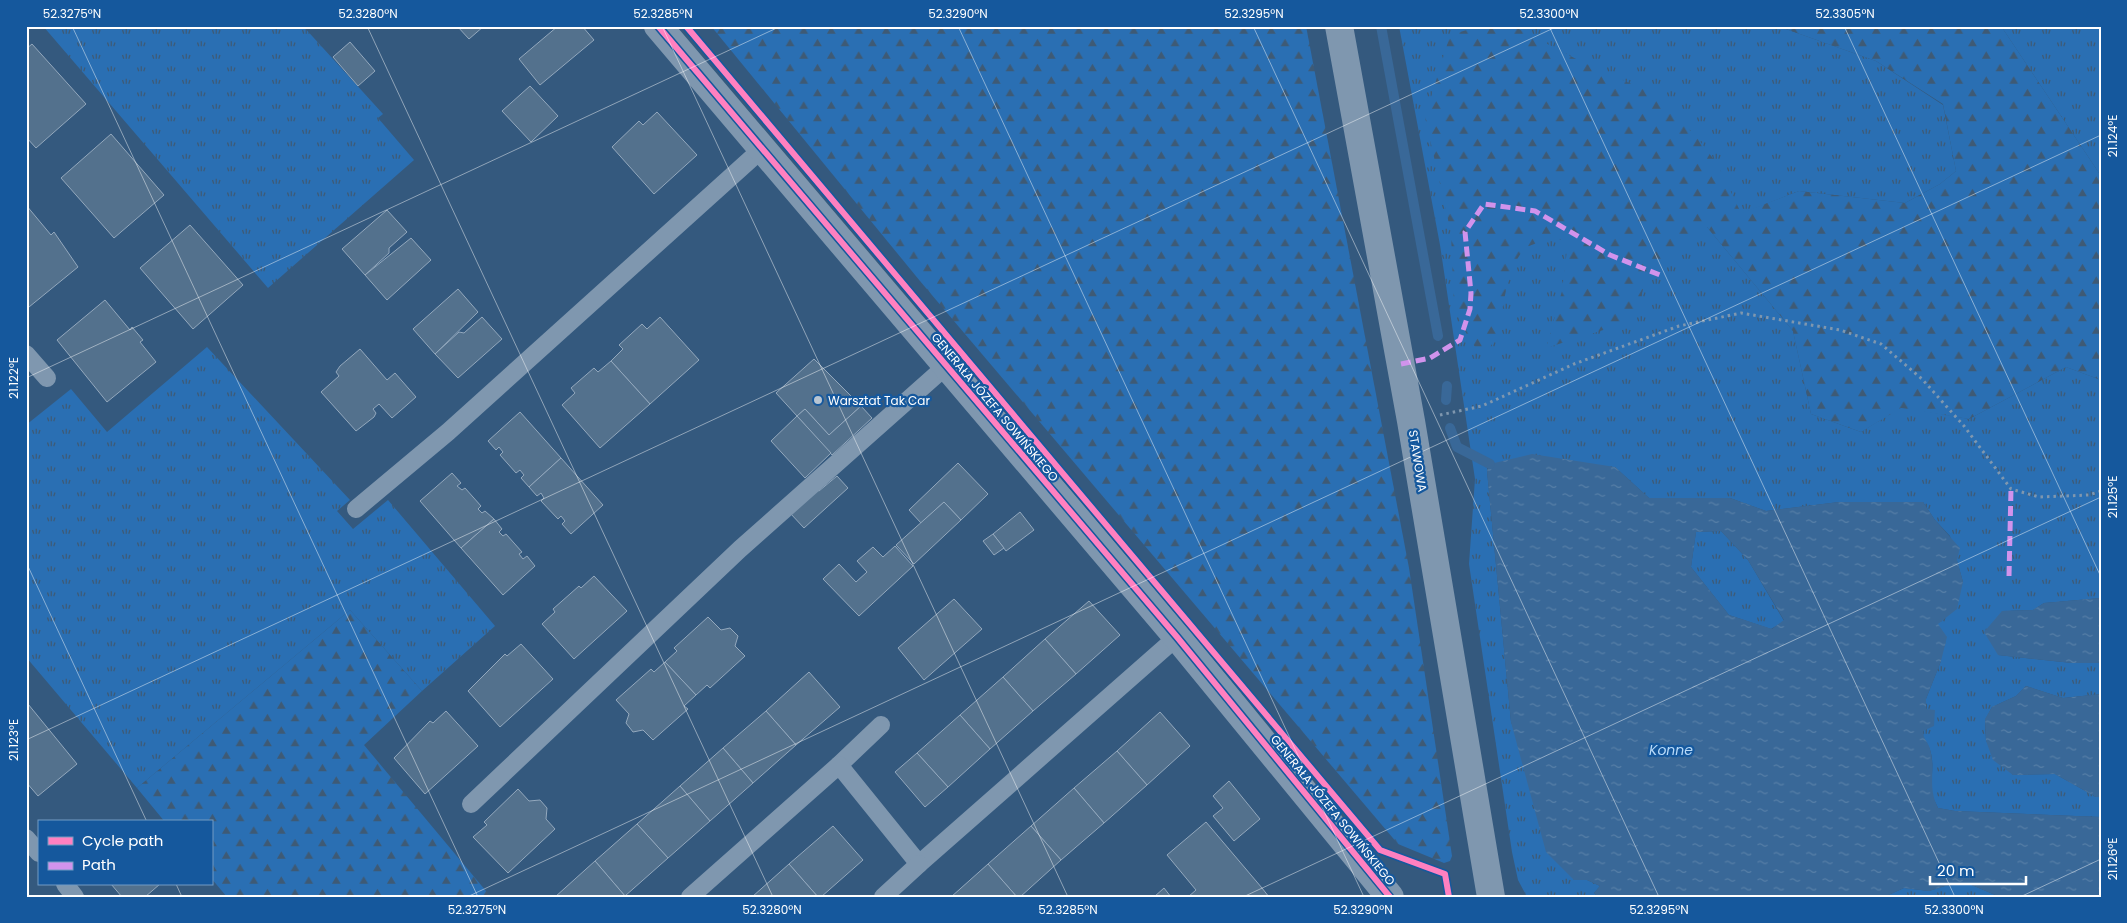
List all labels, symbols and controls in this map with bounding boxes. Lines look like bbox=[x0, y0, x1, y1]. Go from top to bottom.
text: 52.3275°N bbox=[43, 5, 101, 22]
text: 52.3280°N bbox=[338, 5, 398, 22]
text: 52.3285°N bbox=[633, 5, 693, 22]
text: 52.3290°N bbox=[928, 5, 988, 22]
text: 52.3295°N bbox=[1224, 5, 1284, 22]
text: 52.3300°N bbox=[1519, 5, 1579, 22]
text: 52.3305°N bbox=[1815, 5, 1875, 22]
text: 21.124°E bbox=[2104, 115, 2121, 157]
street label: GENERAŁA JÓZEFA SOWIŃSKIEGO bbox=[928, 329, 1062, 485]
text: 21.122°E bbox=[5, 357, 22, 399]
place label: Warsztat Tak Car bbox=[828, 392, 930, 409]
marker: Warsztat Tak Car bbox=[812, 394, 824, 406]
street label: STAWOWA bbox=[1405, 429, 1431, 493]
text: 21.125°E bbox=[2104, 476, 2121, 518]
text: 21.123°E bbox=[5, 719, 22, 761]
street label: GENERAŁA JÓZEFA SOWIŃSKIEGO bbox=[1267, 731, 1399, 889]
water label: Konne bbox=[1649, 740, 1693, 760]
legend bbox=[38, 820, 212, 886]
text: Cycle path bbox=[82, 830, 163, 851]
text: 21.126°E bbox=[2104, 838, 2121, 880]
scale bar bbox=[1930, 853, 2026, 885]
text: Path bbox=[82, 854, 116, 875]
text: 20 m bbox=[1937, 860, 1975, 881]
text: 52.3275°N bbox=[448, 901, 506, 918]
text: 52.3280°N bbox=[742, 901, 802, 918]
text: 52.3285°N bbox=[1038, 901, 1098, 918]
text: 52.3290°N bbox=[1333, 901, 1393, 918]
text: 52.3295°N bbox=[1629, 901, 1689, 918]
text: 52.3300°N bbox=[1924, 901, 1984, 918]

